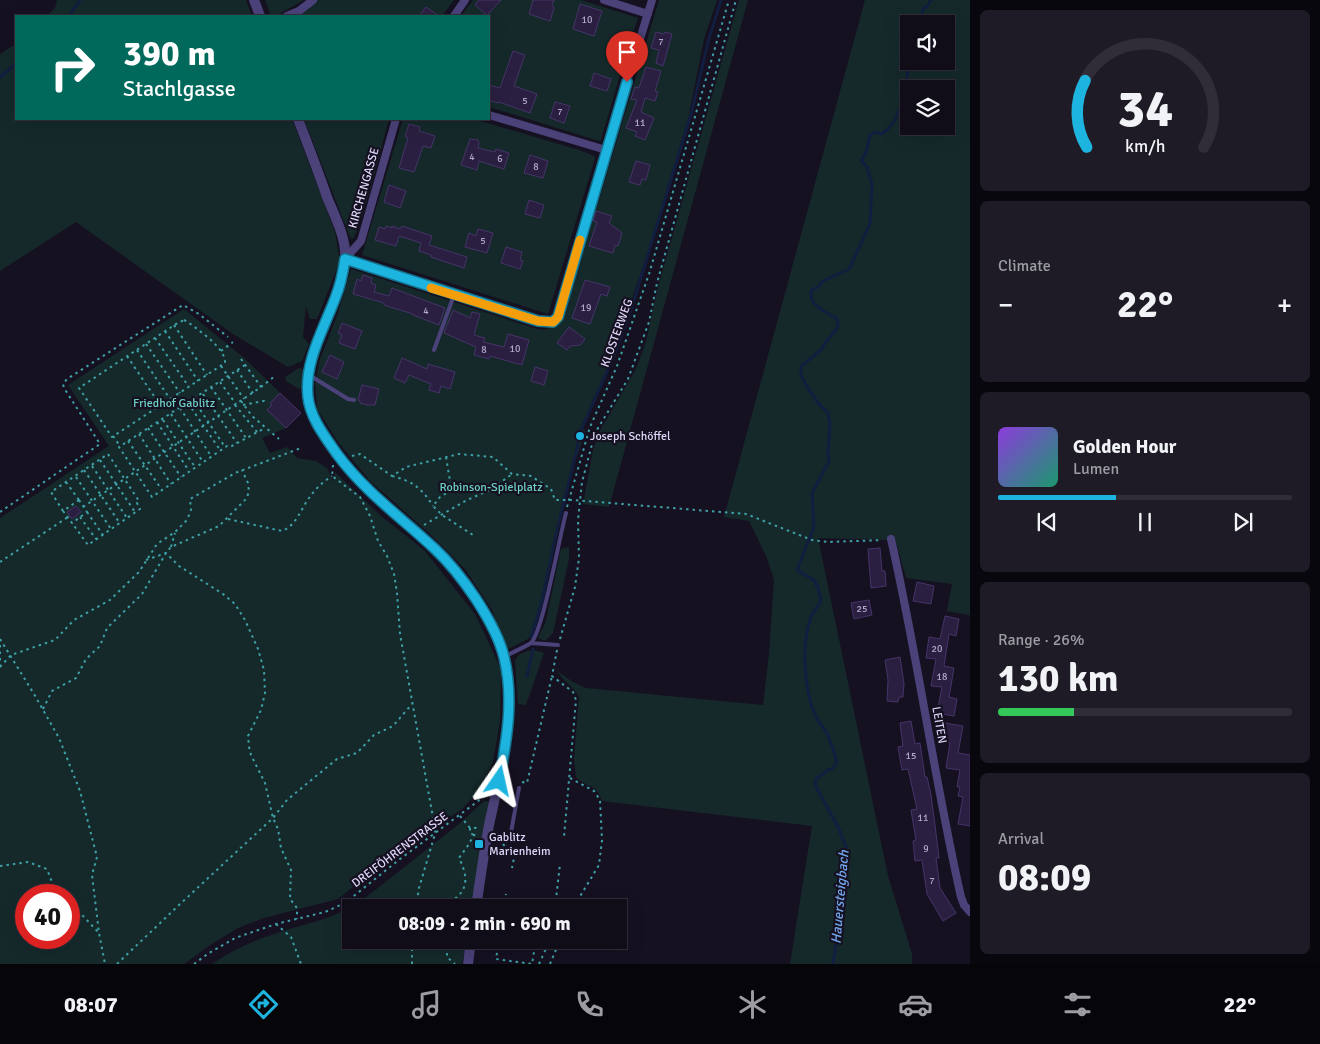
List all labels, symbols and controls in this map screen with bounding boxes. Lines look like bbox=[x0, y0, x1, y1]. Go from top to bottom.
house number: 10 bbox=[582, 14, 592, 26]
map controls bbox=[900, 15, 955, 135]
button: sound bbox=[900, 15, 955, 70]
pin bbox=[606, 31, 648, 82]
text: 390 m bbox=[123, 32, 216, 75]
icon: right bbox=[40, 35, 105, 100]
house number: 7 bbox=[658, 36, 664, 48]
icon: arrive bbox=[613, 38, 641, 66]
text: Stachlgasse bbox=[123, 75, 236, 102]
text: 34 bbox=[1117, 77, 1173, 141]
button: layers bbox=[900, 80, 955, 135]
house number: 5 bbox=[522, 95, 528, 107]
house number: 7 bbox=[557, 106, 563, 118]
house number: 11 bbox=[635, 117, 645, 129]
text: km/h bbox=[1125, 135, 1165, 157]
street label: KIRCHENGASSE bbox=[345, 146, 383, 230]
house number: 4 bbox=[469, 151, 475, 163]
house number: 6 bbox=[497, 153, 503, 165]
house number: 8 bbox=[533, 161, 539, 173]
house number: 5 bbox=[480, 235, 486, 247]
text: Climate bbox=[998, 256, 1051, 276]
text: 22° bbox=[1117, 281, 1173, 328]
text: − bbox=[998, 288, 1013, 322]
text: + bbox=[1277, 288, 1292, 322]
street label: KLOSTERWEG bbox=[598, 297, 636, 369]
house number: 19 bbox=[581, 302, 591, 314]
house number: 4 bbox=[423, 305, 429, 317]
house number: 10 bbox=[510, 343, 520, 355]
house number: 8 bbox=[481, 344, 487, 356]
park label: Friedhof Gablitz bbox=[133, 396, 215, 411]
place label: Joseph Schöffel bbox=[590, 429, 671, 444]
marker: Joseph Schöffel bbox=[574, 430, 586, 442]
text: Golden Hour bbox=[1073, 435, 1176, 459]
text: Lumen bbox=[1073, 459, 1119, 479]
park label: Robinson-Spielplatz bbox=[439, 480, 543, 495]
icon: previous bbox=[1033, 508, 1061, 536]
icon: pause bbox=[1131, 508, 1159, 536]
icon: next bbox=[1229, 508, 1257, 536]
house number: 25 bbox=[857, 603, 867, 615]
text: Range · 26% bbox=[998, 630, 1084, 650]
house number: 20 bbox=[932, 643, 942, 655]
text: 130 km bbox=[998, 655, 1119, 702]
house number: 18 bbox=[937, 671, 947, 683]
street label: LEITEN bbox=[928, 705, 950, 745]
house number: 15 bbox=[906, 750, 916, 762]
position arrow bbox=[472, 754, 524, 806]
street label: DREIFÖHRENSTRASSE bbox=[349, 809, 451, 891]
house number: 11 bbox=[918, 812, 928, 824]
text: Arrival bbox=[998, 829, 1044, 849]
place label: Gablitz Marienheim bbox=[489, 830, 551, 859]
marker: Gablitz Marienheim bbox=[473, 838, 485, 850]
house number: 9 bbox=[923, 843, 929, 855]
water label: Hauersteigbach bbox=[827, 849, 853, 945]
text: 08:09 bbox=[998, 854, 1091, 901]
house number: 7 bbox=[929, 875, 935, 887]
speed limit sign: 40 bbox=[15, 884, 80, 949]
text: 08:09 · 2 min · 690 m bbox=[398, 912, 571, 936]
icon: directions bbox=[246, 987, 281, 1022]
icon: music bbox=[409, 987, 444, 1022]
icon: phone bbox=[572, 987, 607, 1022]
icon: climate bbox=[735, 987, 770, 1022]
icon: car bbox=[898, 987, 933, 1022]
icon: filters bbox=[1060, 987, 1095, 1022]
text: 08:07 bbox=[64, 991, 118, 1018]
text: 22° bbox=[1223, 991, 1256, 1018]

